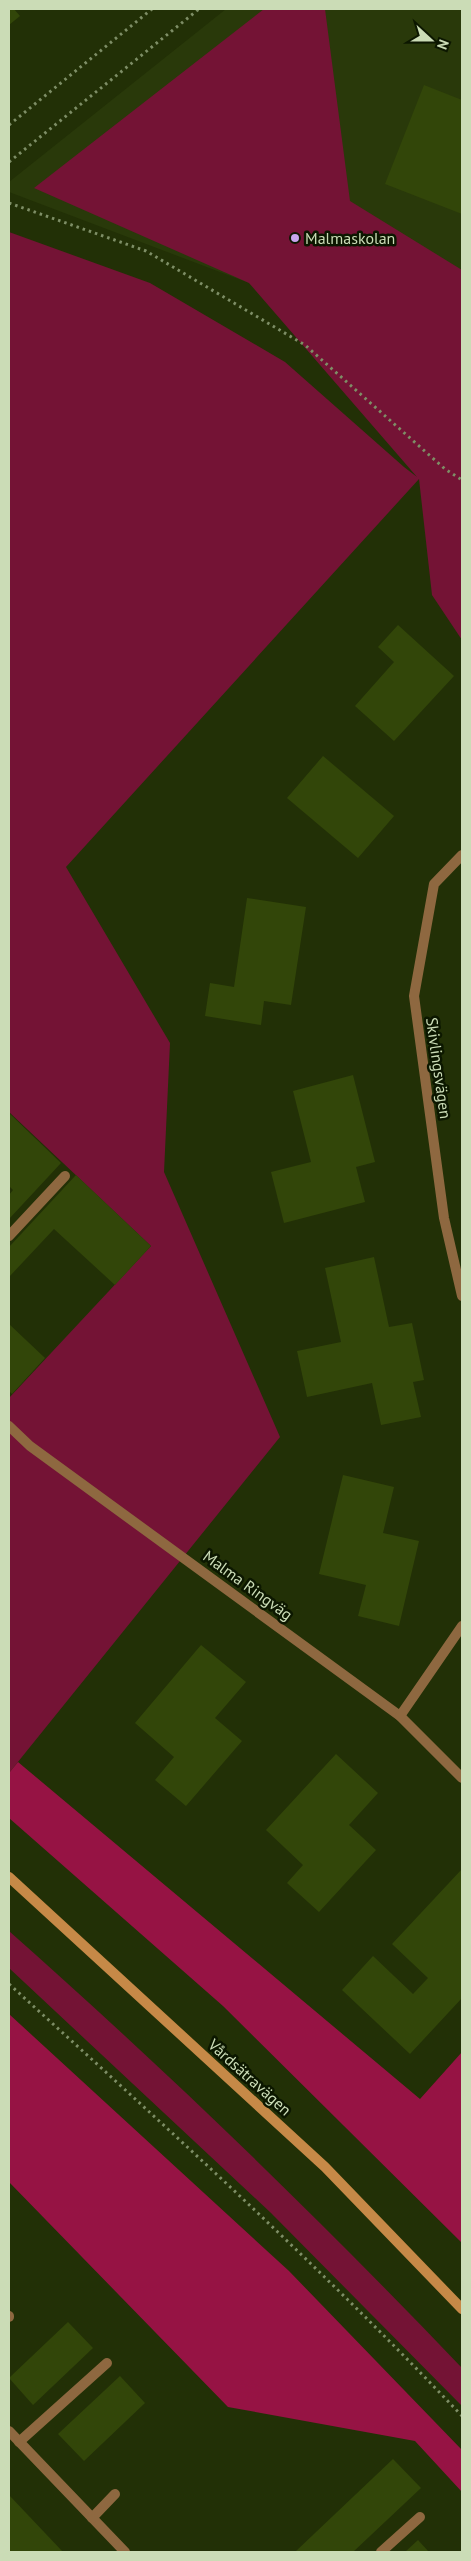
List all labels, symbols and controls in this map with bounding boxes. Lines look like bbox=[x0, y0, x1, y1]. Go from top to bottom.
north arrow bbox=[406, 15, 456, 65]
text: N bbox=[433, 37, 453, 52]
place label: Malmaskolan bbox=[305, 228, 395, 248]
marker: Malmaskolan bbox=[289, 232, 301, 244]
street label: Skivlingsvägen bbox=[422, 1016, 456, 1120]
street label: Malma Ringväg bbox=[199, 1546, 297, 1624]
street label: Vårdsätravägen bbox=[204, 2034, 296, 2120]

